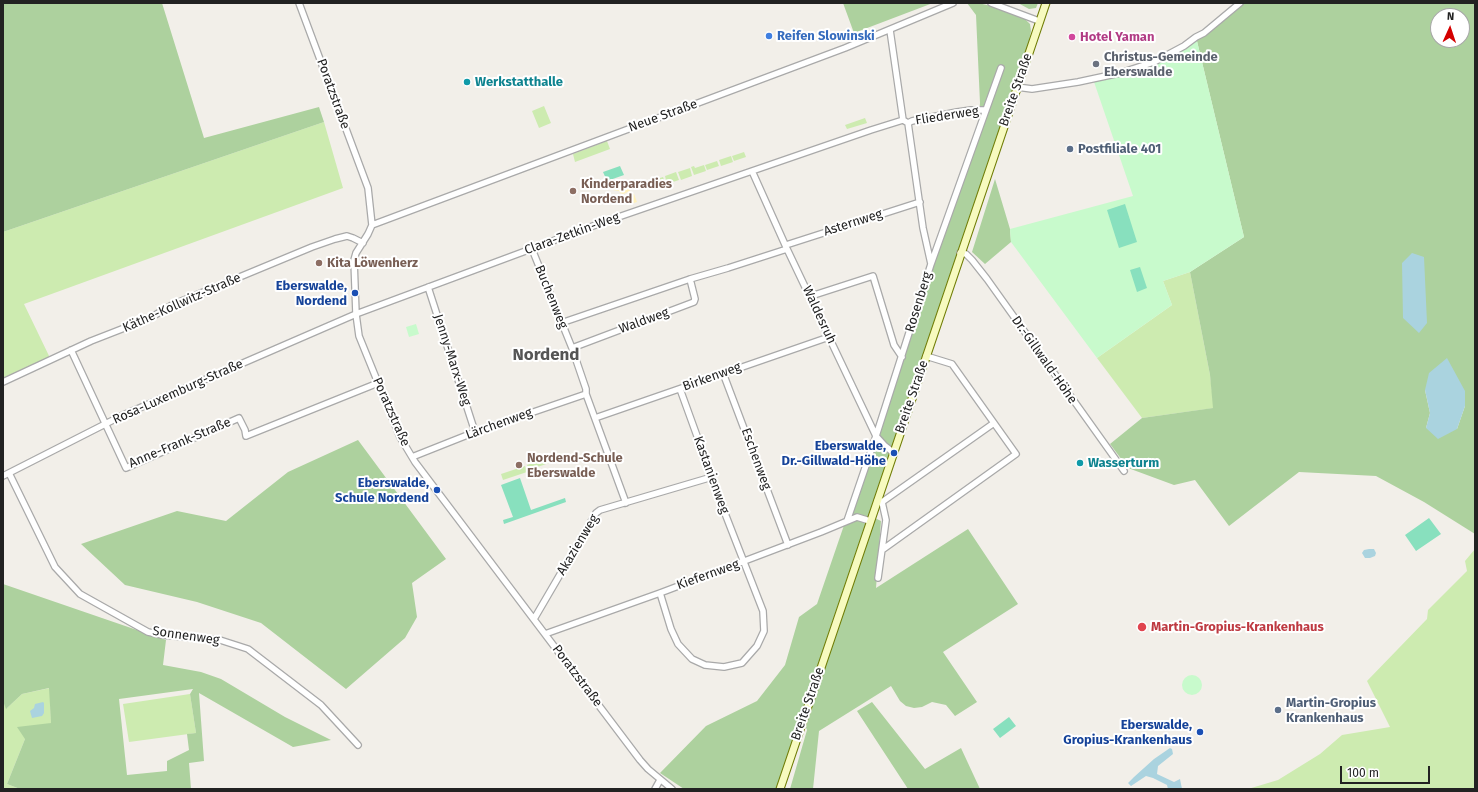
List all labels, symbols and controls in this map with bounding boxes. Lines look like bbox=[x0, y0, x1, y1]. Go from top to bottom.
north arrow bbox=[1430, 8, 1470, 48]
text: N bbox=[1447, 10, 1455, 23]
place label: Reifen Slowinski bbox=[777, 28, 875, 44]
place label: Hotel Yaman bbox=[1080, 29, 1154, 45]
marker: Reifen Slowinski bbox=[764, 31, 774, 41]
marker: Hotel Yaman bbox=[1067, 32, 1077, 42]
place label: Christus-Gemeinde Eberswalde bbox=[1104, 49, 1218, 80]
street label: Breite Straße bbox=[996, 51, 1036, 129]
street label: Poratzstraße bbox=[313, 57, 353, 131]
marker: Christus-Gemeinde Eberswalde bbox=[1091, 59, 1101, 69]
place label: Werkstatthalle bbox=[475, 74, 563, 90]
marker: Werkstatthalle bbox=[462, 77, 472, 87]
street label: Neue Straße bbox=[626, 96, 700, 136]
street label: Fliederweg bbox=[914, 103, 980, 129]
place label: Postfiliale 401 bbox=[1078, 141, 1161, 157]
marker: Postfiliale 401 bbox=[1065, 144, 1075, 154]
place label: Kinderparadies Nordend bbox=[581, 176, 672, 207]
marker: Kinderparadies Nordend bbox=[568, 186, 578, 196]
street label: Asternweg bbox=[822, 206, 884, 240]
street label: Clara-Zetkin-Weg bbox=[522, 210, 622, 258]
place label: Kita Löwenherz bbox=[327, 255, 418, 271]
marker: Kita Löwenherz bbox=[314, 258, 324, 268]
street label: Buchenweg bbox=[531, 263, 571, 331]
street label: Käthe-Kollwitz-Straße bbox=[120, 270, 244, 336]
street label: Rosenberg bbox=[902, 270, 936, 334]
place label: Eberswalde, Nordend bbox=[276, 278, 347, 309]
street label: Waldesruh bbox=[799, 284, 839, 346]
marker: Eberswalde, Nordend bbox=[350, 288, 360, 298]
street label: Waldweg bbox=[617, 305, 671, 337]
street label: Jenny-Marx-Weg bbox=[430, 312, 474, 408]
street label: Dr.-Gillwald-Höhe bbox=[1008, 313, 1080, 407]
district label: Nordend bbox=[512, 345, 580, 365]
street label: Rosa-Luxemburg-Straße bbox=[110, 356, 246, 428]
street label: Breite Straße bbox=[892, 358, 932, 436]
street label: Birkenweg bbox=[681, 359, 743, 395]
street label: Poratzstraße bbox=[369, 375, 413, 449]
street label: Lärchenweg bbox=[464, 405, 534, 443]
street label: Anne-Frank-Straße bbox=[127, 414, 233, 472]
street label: Eschenweg bbox=[738, 426, 774, 492]
street label: Kastanienweg bbox=[690, 434, 732, 516]
place label: Eberswalde, Dr.-Gillwald-Höhe bbox=[781, 438, 886, 469]
marker: Eberswalde, Dr.-Gillwald-Höhe bbox=[889, 448, 899, 458]
place label: Nordend-Schule Eberswalde bbox=[527, 450, 623, 481]
place label: Wasserturm bbox=[1088, 455, 1159, 471]
marker: Wasserturm bbox=[1075, 458, 1085, 468]
marker: Nordend-Schule Eberswalde bbox=[514, 460, 524, 470]
place label: Eberswalde, Schule Nordend bbox=[335, 475, 429, 506]
marker: Eberswalde, Schule Nordend bbox=[432, 485, 442, 495]
street label: Akazienweg bbox=[554, 512, 602, 578]
street label: Kiefernweg bbox=[675, 556, 741, 594]
place label: Martin-Gropius-Krankenhaus bbox=[1151, 619, 1324, 635]
marker: Martin-Gropius-Krankenhaus bbox=[1136, 621, 1148, 633]
street label: Sonnenweg bbox=[151, 624, 221, 648]
street label: Poratzstraße bbox=[549, 642, 605, 710]
street label: Breite Straße bbox=[788, 665, 828, 743]
place label: Martin-Gropius Krankenhaus bbox=[1286, 695, 1376, 726]
marker: Martin-Gropius Krankenhaus bbox=[1273, 705, 1283, 715]
place label: Eberswalde, Gropius-Krankenhaus bbox=[1063, 717, 1192, 748]
marker: Eberswalde, Gropius-Krankenhaus bbox=[1195, 727, 1205, 737]
scale bar bbox=[1342, 758, 1432, 784]
text: 100 m bbox=[1347, 766, 1379, 780]

